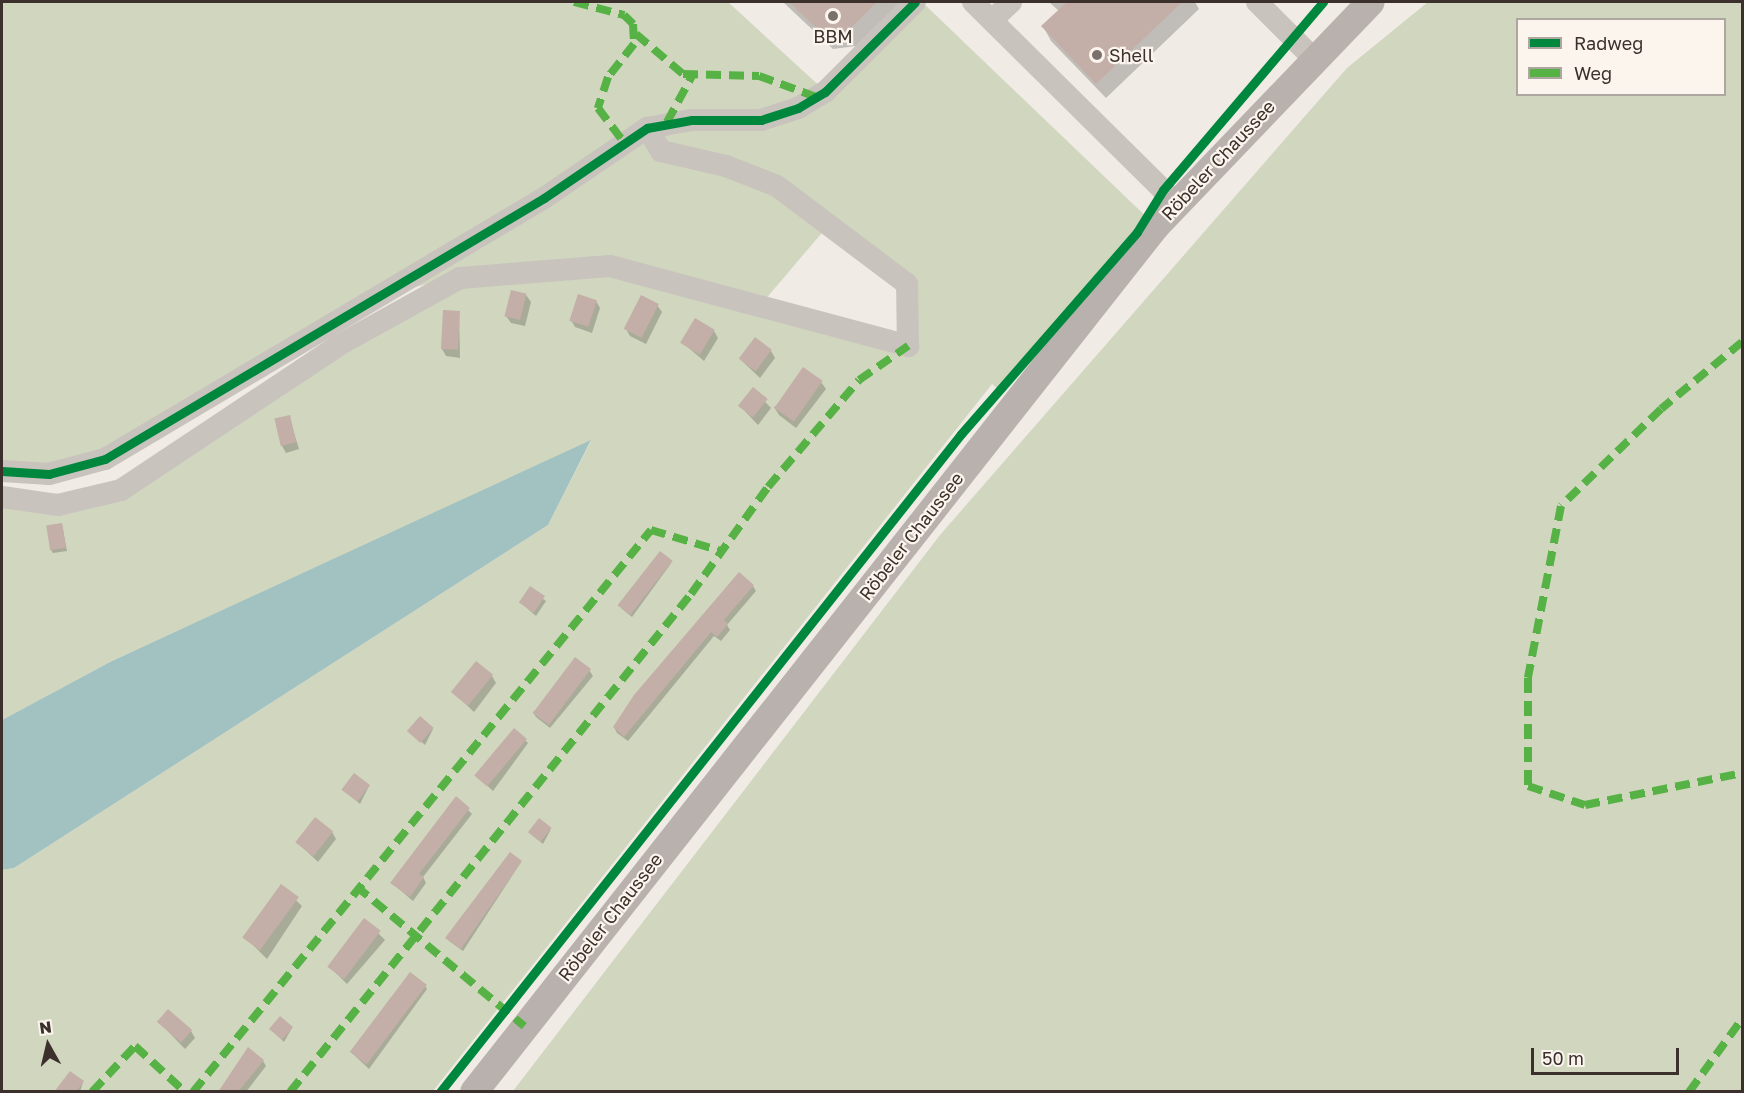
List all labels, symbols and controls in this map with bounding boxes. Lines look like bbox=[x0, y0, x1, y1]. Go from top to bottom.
marker: BBM bbox=[826, 9, 840, 23]
legend bbox=[1516, 18, 1726, 96]
place label: BBM bbox=[813, 25, 853, 47]
text: Radweg bbox=[1574, 32, 1643, 54]
place label: Shell bbox=[1109, 44, 1154, 66]
marker: Shell bbox=[1090, 48, 1104, 62]
text: Weg bbox=[1574, 62, 1612, 84]
street label: Röbeler Chaussee bbox=[1157, 96, 1279, 224]
street label: Röbeler Chaussee bbox=[854, 468, 968, 604]
street label: Röbeler Chaussee bbox=[553, 849, 667, 985]
north arrow bbox=[18, 1015, 78, 1075]
text: N bbox=[38, 1016, 53, 1038]
scale bar bbox=[1534, 1036, 1682, 1074]
text: 50 m bbox=[1542, 1047, 1584, 1069]

